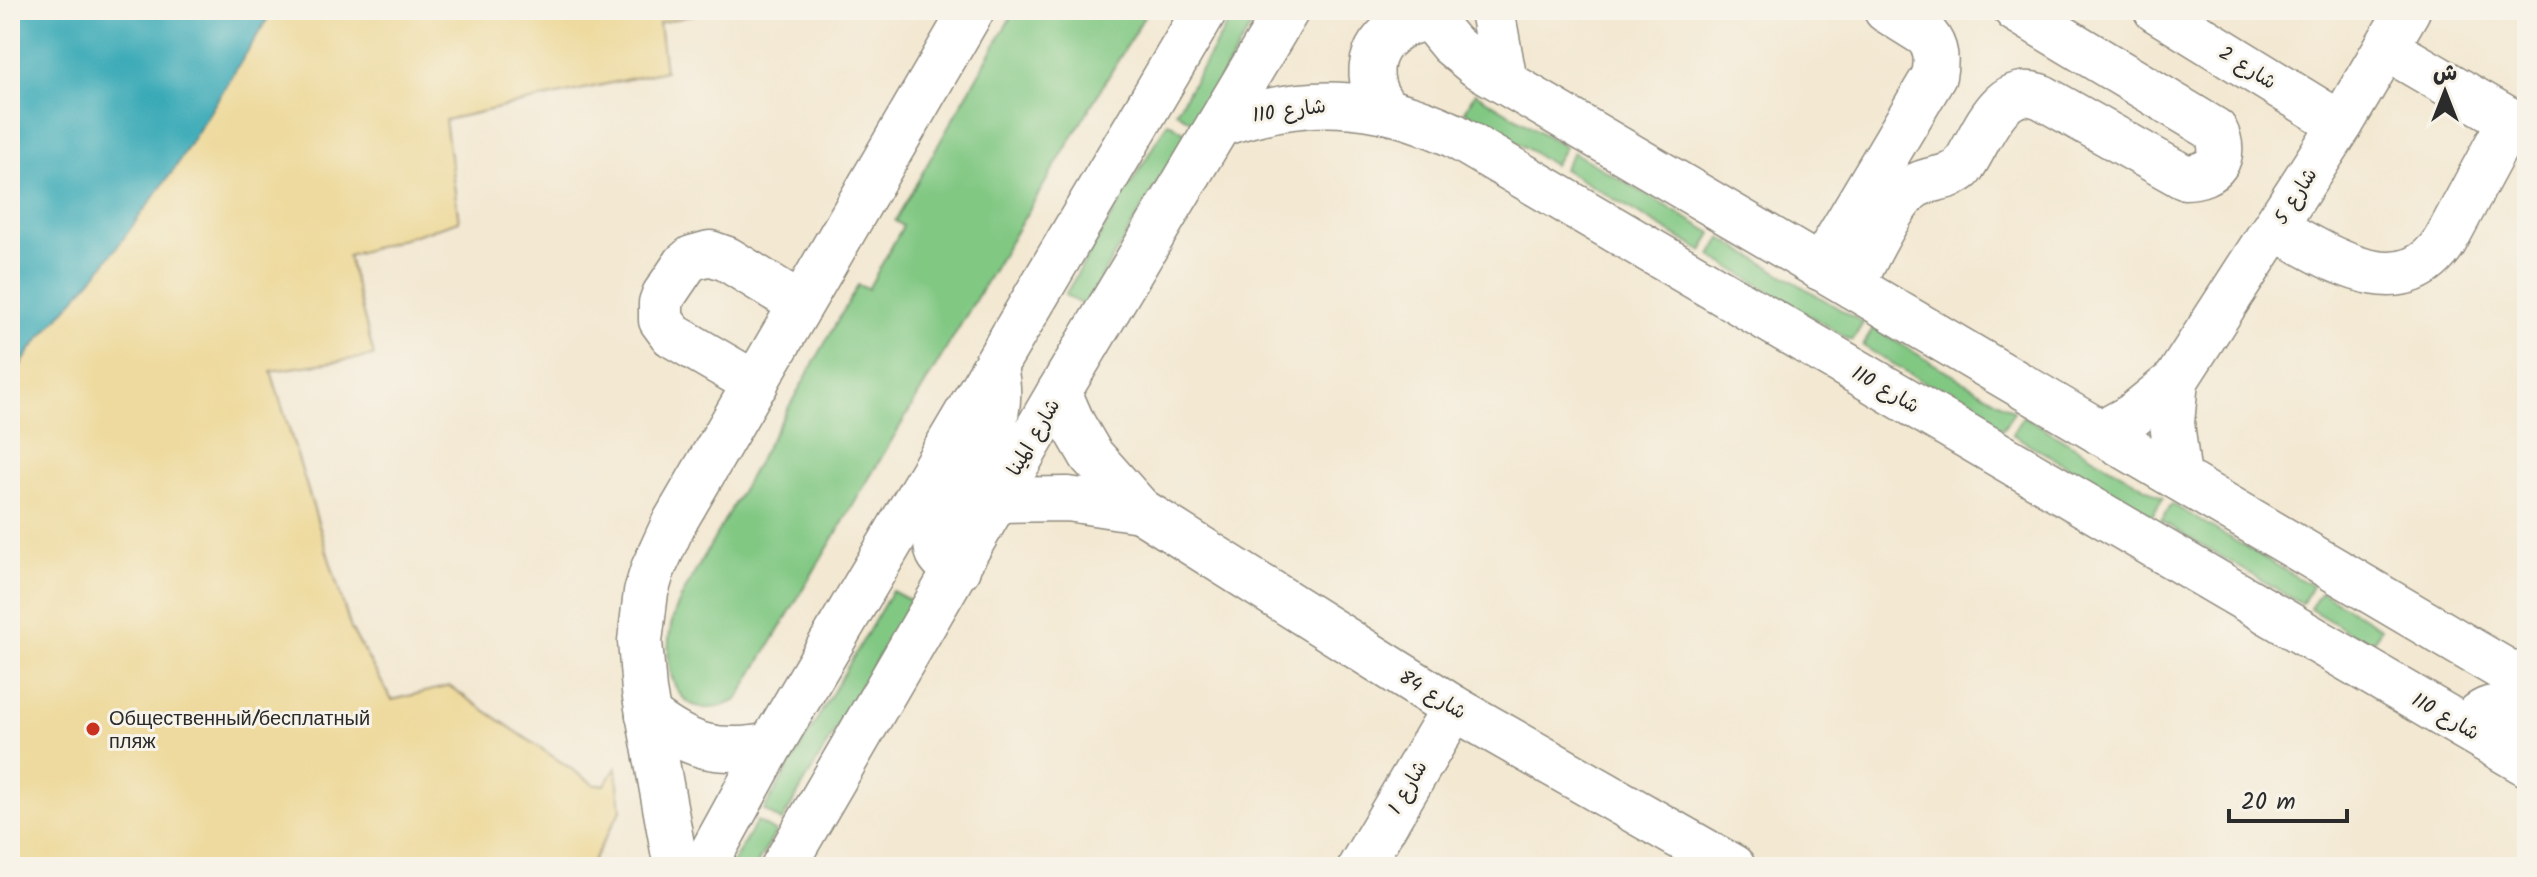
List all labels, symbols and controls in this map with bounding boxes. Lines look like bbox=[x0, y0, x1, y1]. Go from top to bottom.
street label: شارع 2 bbox=[2212, 38, 2282, 99]
north arrow bbox=[2405, 52, 2485, 132]
text: ش bbox=[2433, 57, 2457, 92]
street label: شارع 110 bbox=[1250, 91, 1328, 133]
street label: شارع 5 bbox=[2267, 162, 2327, 232]
street label: شارع 110 bbox=[1845, 358, 1925, 423]
street label: شارع المينا bbox=[1000, 393, 1070, 483]
street label: شارع 84 bbox=[1392, 662, 1472, 729]
street label: شارع 110 bbox=[2405, 685, 2485, 750]
place label: Общественный/бесплатный пляж bbox=[109, 704, 370, 759]
marker: Общественный/бесплатный пляж bbox=[84, 720, 102, 738]
street label: شارع 1 bbox=[1380, 755, 1437, 821]
scale bar bbox=[2229, 773, 2347, 823]
text: 20 m bbox=[2241, 783, 2296, 822]

